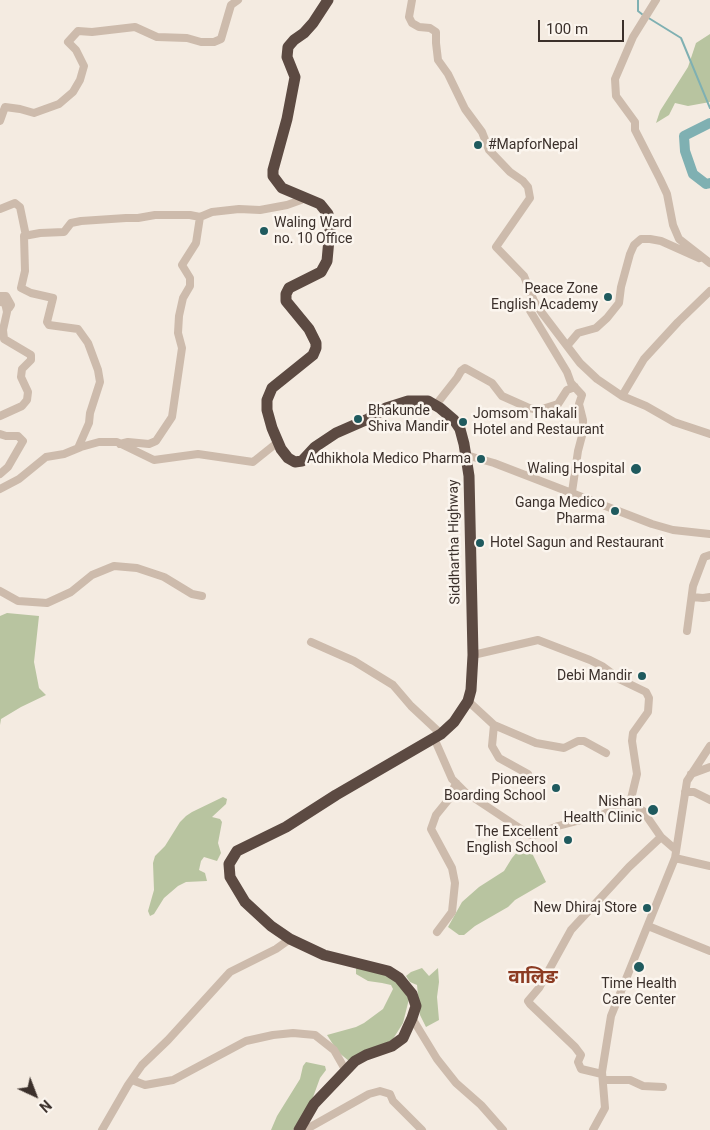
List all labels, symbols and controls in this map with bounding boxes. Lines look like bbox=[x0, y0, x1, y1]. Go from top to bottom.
scale bar bbox=[540, 10, 626, 42]
text: 100 m bbox=[546, 20, 588, 38]
place label: #MapforNepal bbox=[488, 137, 578, 153]
marker: #MapforNepal bbox=[472, 139, 484, 151]
place label: Waling Ward no. 10 Office bbox=[274, 215, 352, 248]
marker: Waling Ward no. 10 Office bbox=[258, 225, 270, 237]
place label: Peace Zone English Academy bbox=[491, 281, 598, 314]
marker: Peace Zone English Academy bbox=[602, 291, 614, 303]
place label: Bhakunde Shiva Mandir bbox=[368, 403, 449, 436]
place label: Jomsom Thakali Hotel and Restaurant bbox=[473, 406, 604, 438]
marker: Bhakunde Shiva Mandir bbox=[352, 413, 364, 425]
marker: Jomsom Thakali Hotel and Restaurant bbox=[457, 416, 469, 428]
place label: Adhikhola Medico Pharma bbox=[307, 451, 471, 467]
marker: Adhikhola Medico Pharma bbox=[475, 453, 487, 465]
place label: Waling Hospital bbox=[527, 461, 625, 477]
marker: Waling Hospital bbox=[629, 462, 643, 476]
street label: Siddhartha Highway bbox=[446, 479, 464, 605]
place label: Ganga Medico Pharma bbox=[515, 495, 605, 528]
marker: Ganga Medico Pharma bbox=[609, 505, 621, 517]
place label: Hotel Sagun and Restaurant bbox=[490, 535, 664, 551]
marker: Hotel Sagun and Restaurant bbox=[474, 537, 486, 549]
place label: Debi Mandir bbox=[557, 668, 632, 684]
marker: Debi Mandir bbox=[636, 670, 648, 682]
place label: Pioneers Boarding School bbox=[444, 772, 546, 804]
marker: Pioneers Boarding School bbox=[550, 782, 562, 794]
place label: Nishan Health Clinic bbox=[563, 794, 642, 826]
marker: Nishan Health Clinic bbox=[646, 803, 660, 817]
place label: The Excellent English School bbox=[467, 824, 558, 856]
marker: The Excellent English School bbox=[562, 834, 574, 846]
place label: New Dhiraj Store bbox=[534, 900, 637, 916]
marker: New Dhiraj Store bbox=[641, 902, 653, 914]
marker: Time Health Care Center bbox=[632, 960, 646, 974]
district label: वालिङ bbox=[508, 967, 558, 989]
place label: Time Health Care Center bbox=[601, 976, 677, 1009]
north arrow bbox=[10, 1070, 60, 1120]
text: N bbox=[36, 1097, 54, 1115]

